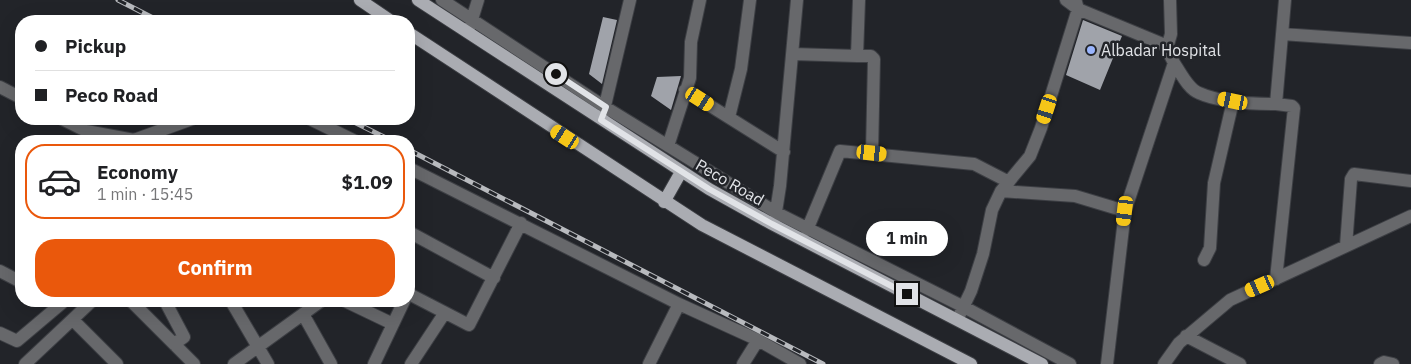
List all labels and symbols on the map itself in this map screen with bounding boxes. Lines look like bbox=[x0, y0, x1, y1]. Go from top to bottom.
place label: Albadar Hospital bbox=[1101, 40, 1221, 60]
marker: Albadar Hospital bbox=[1085, 44, 1097, 56]
route start bbox=[545, 63, 567, 85]
car bbox=[683, 85, 716, 113]
car bbox=[1216, 91, 1249, 111]
car bbox=[1035, 92, 1058, 126]
car bbox=[548, 123, 581, 151]
car bbox=[856, 144, 887, 162]
street label: Peco Road bbox=[692, 154, 768, 210]
car bbox=[1115, 195, 1134, 227]
callout: 1 min bbox=[866, 222, 948, 256]
car bbox=[1243, 273, 1276, 299]
route end bbox=[896, 283, 918, 305]

